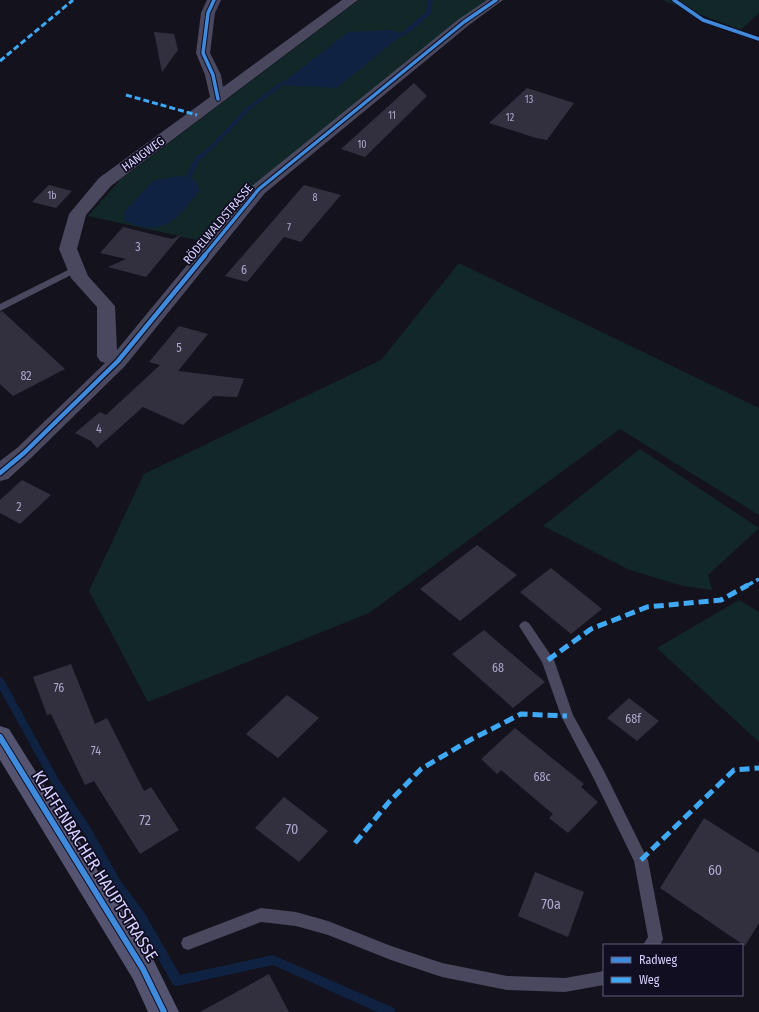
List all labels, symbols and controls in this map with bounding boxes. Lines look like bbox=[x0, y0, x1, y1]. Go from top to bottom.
house number: 13 bbox=[525, 94, 534, 106]
house number: 11 bbox=[388, 110, 396, 122]
house number: 12 bbox=[506, 112, 515, 124]
street label: HANGWEG bbox=[119, 134, 167, 174]
house number: 10 bbox=[357, 139, 367, 151]
street label: RÖDELWALDSTRASSE bbox=[179, 179, 256, 267]
house number: 1b bbox=[47, 190, 57, 202]
house number: 8 bbox=[313, 192, 318, 204]
house number: 7 bbox=[287, 222, 291, 234]
house number: 3 bbox=[135, 240, 141, 254]
house number: 6 bbox=[241, 263, 247, 277]
house number: 5 bbox=[176, 341, 182, 355]
house number: 82 bbox=[20, 369, 32, 383]
house number: 4 bbox=[96, 422, 102, 436]
house number: 2 bbox=[16, 500, 22, 514]
house number: 68 bbox=[492, 661, 504, 675]
house number: 76 bbox=[54, 681, 64, 695]
house number: 68f bbox=[625, 712, 642, 726]
house number: 74 bbox=[91, 744, 101, 758]
street label: KLAFFENBACHER HAUPTSTRASSE bbox=[28, 767, 162, 965]
house number: 68c bbox=[533, 770, 551, 784]
house number: 72 bbox=[139, 812, 151, 829]
house number: 70 bbox=[286, 821, 298, 838]
house number: 60 bbox=[708, 862, 722, 879]
house number: 70a bbox=[541, 896, 561, 913]
legend bbox=[603, 944, 743, 996]
text: Radweg bbox=[639, 953, 678, 967]
text: Weg bbox=[639, 973, 660, 987]

